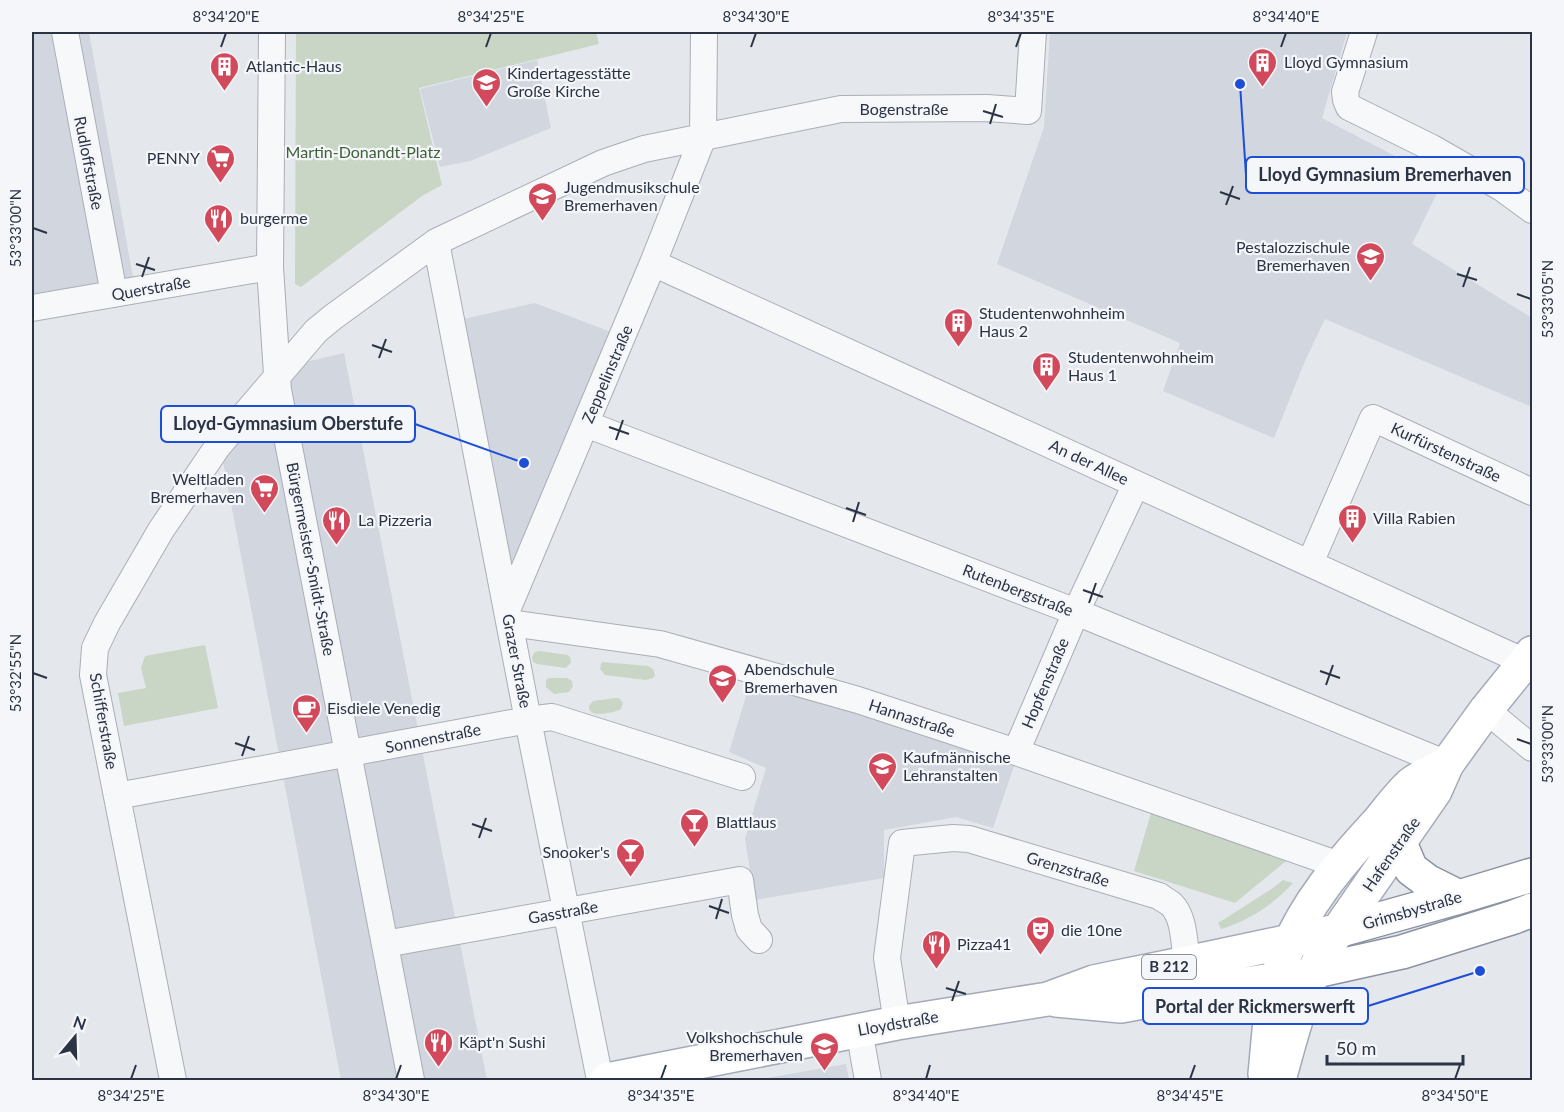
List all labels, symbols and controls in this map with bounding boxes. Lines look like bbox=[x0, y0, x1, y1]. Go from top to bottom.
text: 8°34'20"E bbox=[193, 7, 260, 25]
text: 8°34'25"E bbox=[458, 7, 525, 25]
text: 8°34'30"E bbox=[723, 7, 790, 25]
text: 8°34'35"E bbox=[988, 7, 1055, 25]
text: 8°34'40"E bbox=[1253, 7, 1320, 25]
building icon: Lloyd Gymnasium bbox=[1247, 46, 1279, 88]
building icon: Atlantic-Haus bbox=[209, 50, 241, 92]
place label: Lloyd Gymnasium bbox=[1284, 52, 1408, 71]
place label: Atlantic-Haus bbox=[246, 56, 342, 75]
place label: Kindertagesstätte Große Kirche bbox=[507, 63, 631, 100]
school or university icon: Kindertagesstätte Große Kirche bbox=[470, 66, 502, 108]
street label: Bogenstraße bbox=[860, 99, 948, 118]
street label: Rudloffstraße bbox=[71, 114, 108, 211]
supermarket icon: PENNY bbox=[205, 142, 237, 184]
park label: Martin-Donandt-Platz bbox=[286, 142, 440, 161]
place label: PENNY bbox=[147, 148, 200, 167]
callout: Lloyd Gymnasium Bremerhaven bbox=[1246, 157, 1524, 193]
text: Lloyd Gymnasium Bremerhaven bbox=[1258, 163, 1512, 185]
place label: Jugendmusikschule Bremerhaven bbox=[564, 177, 700, 214]
school or university icon: Jugendmusikschule Bremerhaven bbox=[527, 180, 559, 222]
text: 53°33'00"N bbox=[6, 189, 24, 267]
restaurant icon: burgerme bbox=[203, 202, 235, 244]
place label: burgerme bbox=[240, 208, 308, 227]
place label: Pestalozzischule Bremerhaven bbox=[1236, 237, 1350, 274]
school or university icon: Pestalozzischule Bremerhaven bbox=[1355, 240, 1387, 282]
text: 53°33'05"N bbox=[1538, 260, 1556, 338]
street label: Querstraße bbox=[110, 271, 192, 304]
place label: Studentenwohnheim Haus 2 bbox=[979, 303, 1125, 340]
building icon: Studentenwohnheim Haus 2 bbox=[942, 306, 974, 348]
street label: Zeppelinstraße bbox=[577, 322, 636, 426]
place label: Studentenwohnheim Haus 1 bbox=[1068, 347, 1214, 384]
building icon: Studentenwohnheim Haus 1 bbox=[1031, 350, 1063, 392]
callout: Lloyd-Gymnasium Oberstufe bbox=[161, 406, 415, 442]
text: Lloyd-Gymnasium Oberstufe bbox=[173, 412, 403, 434]
street label: Kurfürstenstraße bbox=[1388, 418, 1504, 485]
street label: An der Allee bbox=[1046, 435, 1132, 488]
street label: Bürgermeister-Smidt-Straße bbox=[283, 461, 340, 657]
place label: Weltladen Bremerhaven bbox=[150, 469, 244, 506]
supermarket icon: Weltladen Bremerhaven bbox=[249, 472, 281, 514]
building icon: Villa Rabien bbox=[1336, 502, 1368, 544]
restaurant icon: La Pizzeria bbox=[321, 504, 353, 546]
place label: Villa Rabien bbox=[1373, 508, 1455, 527]
place label: La Pizzeria bbox=[358, 510, 432, 529]
street label: Rutenbergstraße bbox=[960, 560, 1076, 619]
street label: Grazer Straße bbox=[499, 612, 536, 710]
text: 53°32'55"N bbox=[6, 634, 24, 712]
street label: Hopfenstraße bbox=[1017, 635, 1072, 731]
place label: Abendschule Bremerhaven bbox=[744, 659, 838, 696]
school or university icon: Abendschule Bremerhaven bbox=[707, 662, 739, 704]
street label: Schifferstraße bbox=[87, 671, 122, 771]
cafe icon: Eisdiele Venedig bbox=[290, 692, 322, 734]
street label: Hannastraße bbox=[867, 695, 958, 740]
place label: Eisdiele Venedig bbox=[327, 698, 441, 717]
text: 53°33'00"N bbox=[1538, 705, 1556, 783]
street label: Sonnenstraße bbox=[383, 719, 482, 756]
place label: Kaufmännische Lehranstalten bbox=[903, 747, 1011, 784]
school or university icon: Kaufmännische Lehranstalten bbox=[866, 750, 898, 792]
bar icon: Blattlaus bbox=[679, 806, 711, 848]
place label: Blattlaus bbox=[716, 812, 776, 831]
street label: Hafenstraße bbox=[1358, 813, 1423, 895]
bar icon: Snooker's bbox=[615, 836, 647, 878]
place label: Snooker's bbox=[542, 842, 610, 861]
street label: Grenzstraße bbox=[1024, 847, 1112, 890]
street label: Grimsbystraße bbox=[1360, 886, 1464, 933]
street label: Gasstraße bbox=[527, 896, 599, 927]
theatre icon: die 10ne bbox=[1024, 914, 1056, 956]
place label: die 10ne bbox=[1061, 920, 1122, 939]
restaurant icon: Pizza41 bbox=[920, 928, 952, 970]
place label: Pizza41 bbox=[957, 934, 1011, 953]
road number: B 212 bbox=[1142, 955, 1196, 979]
callout: Portal der Rickmerswerft bbox=[1143, 988, 1368, 1024]
text: Portal der Rickmerswerft bbox=[1155, 995, 1355, 1017]
street label: Lloydstraße bbox=[856, 1006, 940, 1039]
north arrow bbox=[45, 1007, 105, 1067]
text: N bbox=[71, 1011, 89, 1033]
restaurant icon: Käpt'n Sushi bbox=[422, 1026, 454, 1068]
place label: Volkshochschule Bremerhaven bbox=[686, 1027, 803, 1064]
scale bar bbox=[1327, 1028, 1464, 1066]
school or university icon: Volkshochschule Bremerhaven bbox=[808, 1030, 840, 1072]
place label: Käpt'n Sushi bbox=[459, 1032, 546, 1051]
text: 50 m bbox=[1336, 1037, 1376, 1059]
text: 8°34'25"E bbox=[98, 1086, 165, 1104]
text: 8°34'30"E bbox=[363, 1086, 430, 1104]
text: 8°34'35"E bbox=[628, 1086, 695, 1104]
text: 8°34'40"E bbox=[893, 1086, 960, 1104]
text: 8°34'45"E bbox=[1157, 1086, 1224, 1104]
text: 8°34'50"E bbox=[1422, 1086, 1489, 1104]

